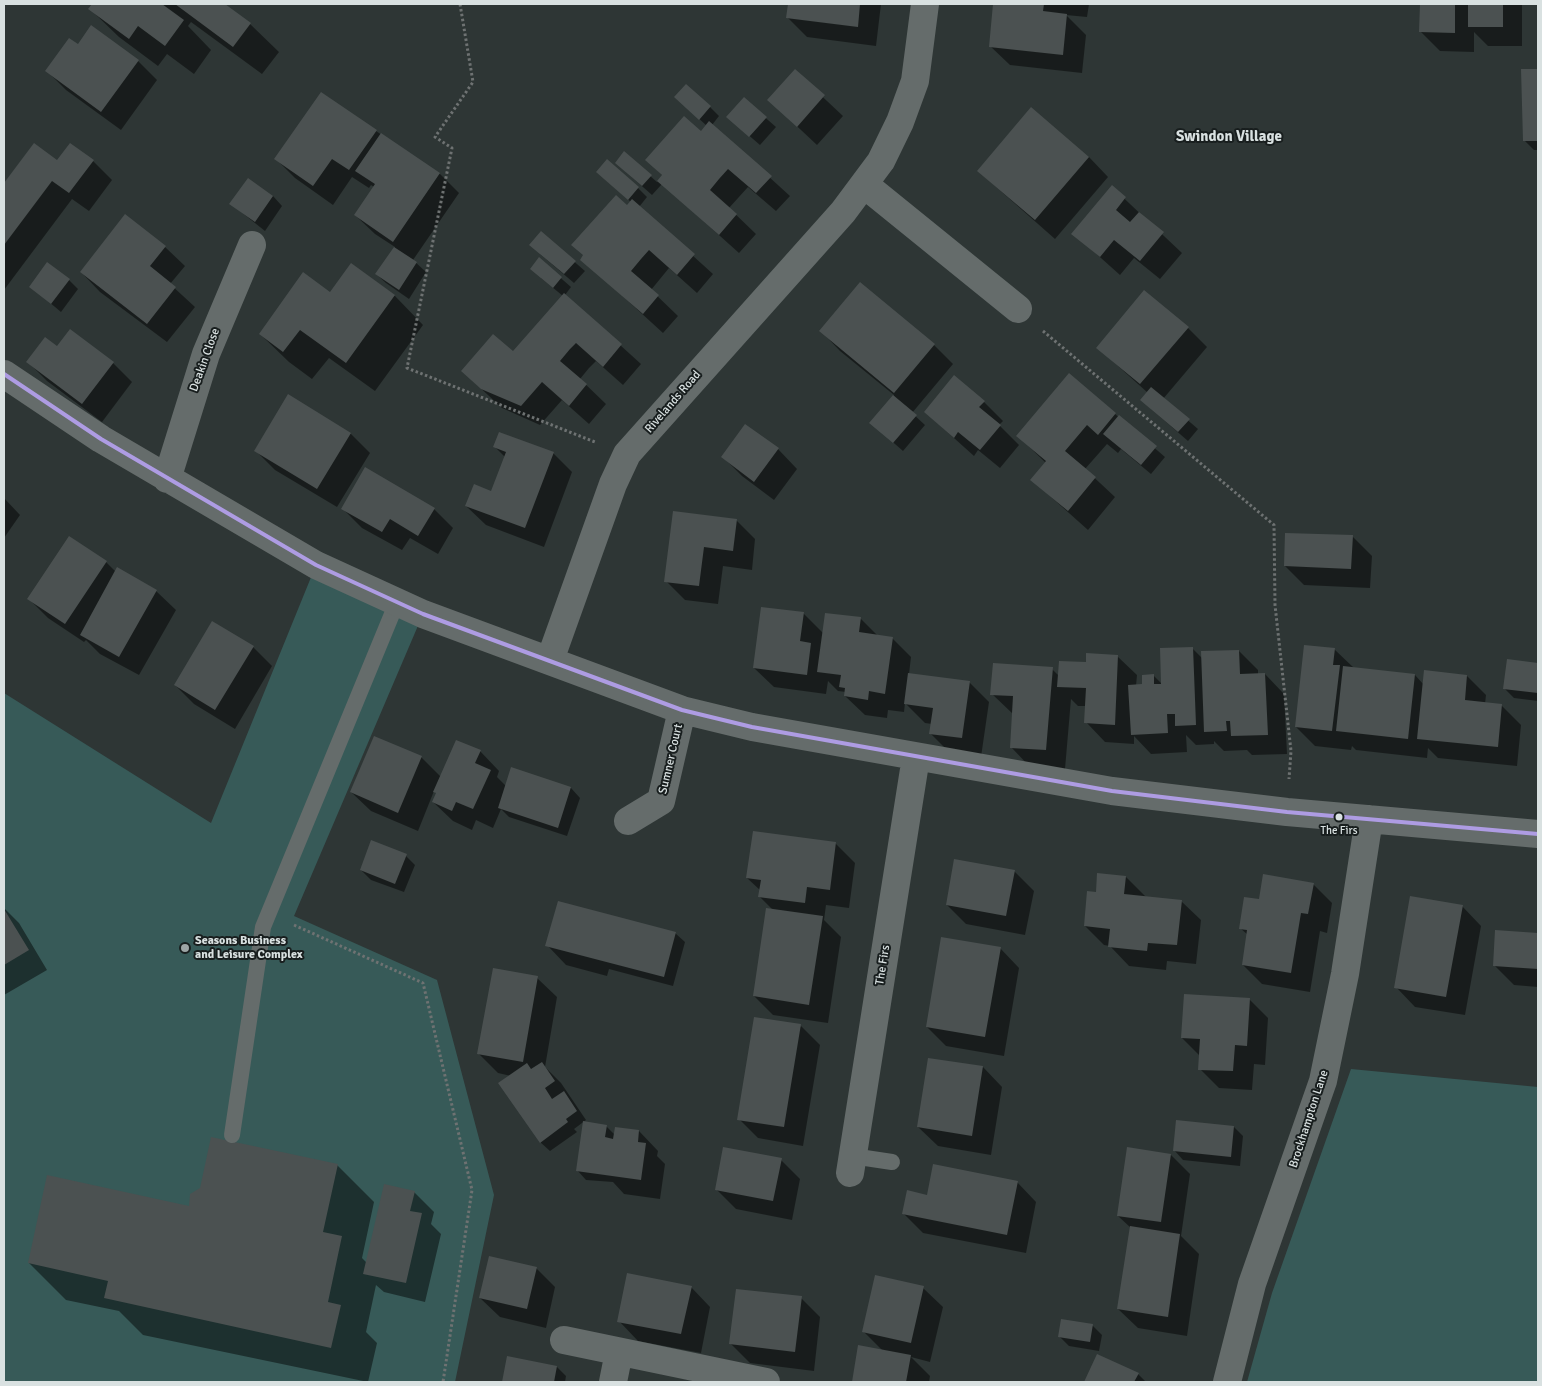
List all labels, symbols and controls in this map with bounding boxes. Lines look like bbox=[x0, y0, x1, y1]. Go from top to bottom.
district label: Swindon Village bbox=[1176, 128, 1282, 146]
street label: Deakin Close bbox=[187, 326, 223, 394]
street label: Rivelands Road bbox=[642, 368, 704, 436]
street label: Sumner Court bbox=[656, 723, 686, 795]
marker: The Firs bbox=[1334, 812, 1344, 822]
place label: The Firs bbox=[1321, 824, 1357, 838]
place label: Seasons Business and Leisure Complex bbox=[195, 934, 303, 962]
marker: Seasons Business and Leisure Complex bbox=[179, 942, 191, 954]
street label: The Firs bbox=[873, 944, 893, 986]
street label: Brockhampton Lane bbox=[1286, 1068, 1332, 1170]

